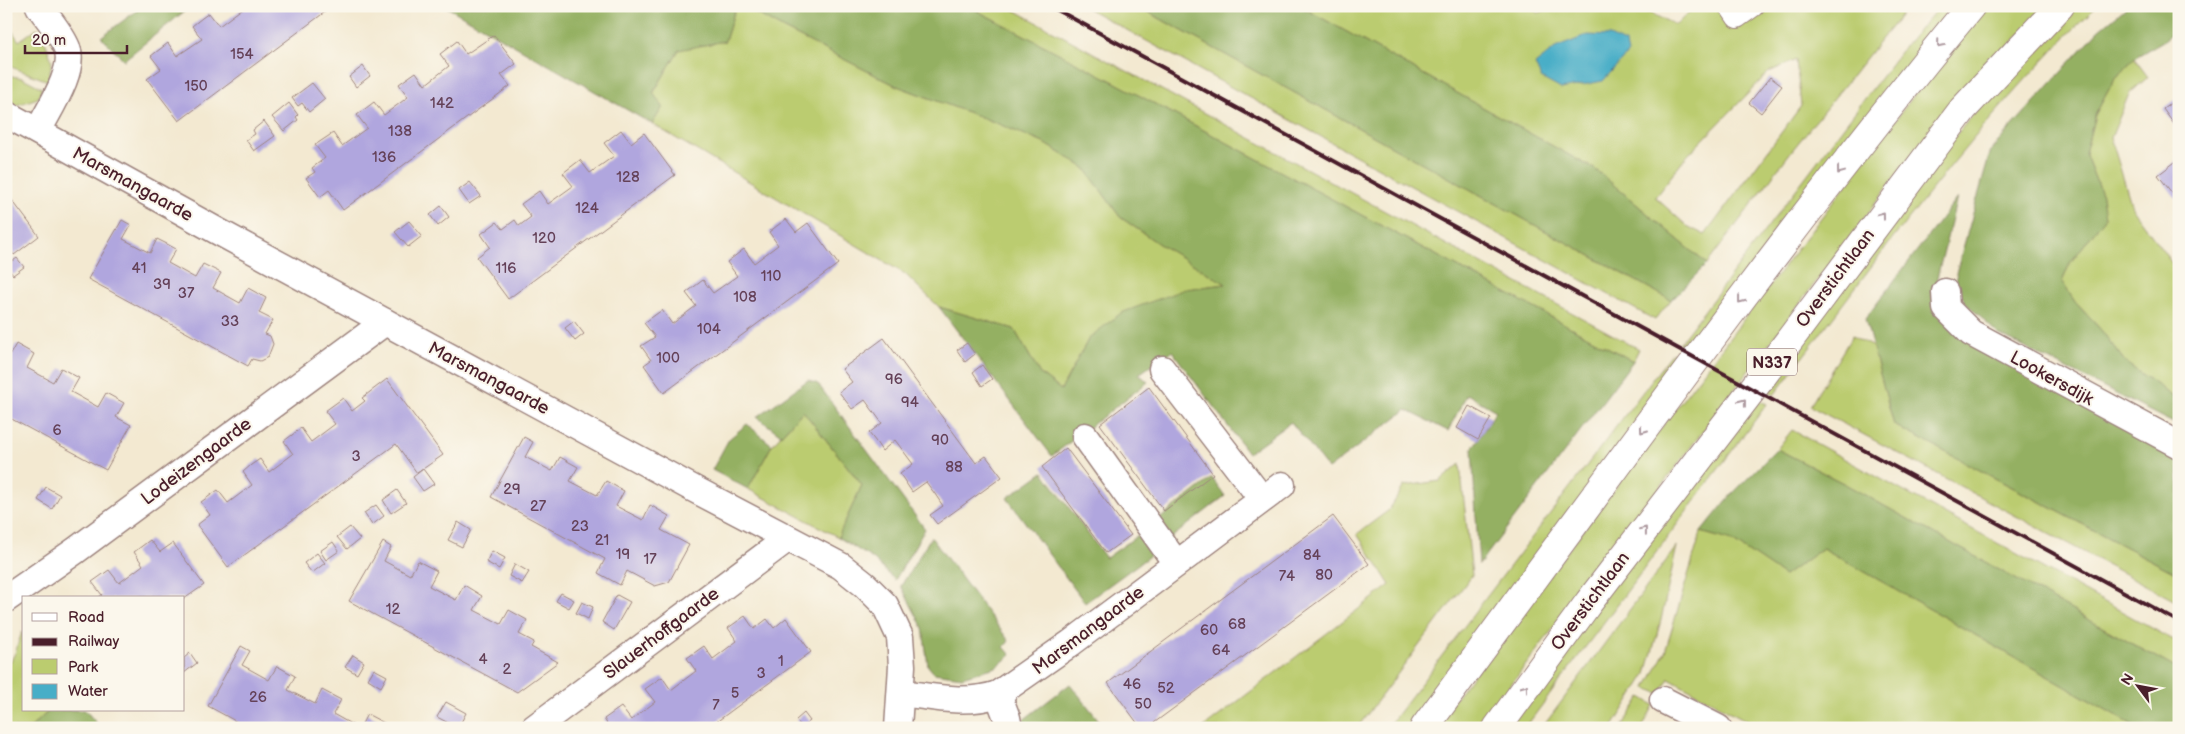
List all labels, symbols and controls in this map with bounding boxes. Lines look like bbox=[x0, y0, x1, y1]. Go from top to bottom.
scale bar bbox=[25, 22, 128, 54]
text: 20 m bbox=[32, 31, 66, 50]
one-way arrow bbox=[1938, 38, 1946, 47]
house number: 154 bbox=[230, 45, 254, 64]
house number: 150 bbox=[184, 77, 208, 96]
house number: 142 bbox=[430, 94, 454, 113]
house number: 138 bbox=[388, 122, 412, 141]
street label: Marsmangaarde bbox=[69, 143, 197, 226]
house number: 136 bbox=[372, 148, 396, 167]
one-way arrow bbox=[1837, 165, 1845, 174]
house number: 128 bbox=[616, 168, 640, 187]
house number: 124 bbox=[575, 199, 599, 218]
one-way arrow bbox=[1876, 211, 1885, 221]
street label: Overstichtlaan bbox=[1792, 225, 1879, 332]
house number: 120 bbox=[532, 229, 556, 248]
house number: 41 bbox=[132, 259, 146, 278]
house number: 116 bbox=[496, 259, 516, 278]
house number: 110 bbox=[761, 267, 781, 286]
house number: 39 bbox=[153, 275, 171, 294]
house number: 37 bbox=[178, 284, 195, 303]
house number: 108 bbox=[733, 288, 757, 307]
one-way arrow bbox=[1738, 294, 1746, 303]
house number: 33 bbox=[221, 312, 239, 331]
house number: 104 bbox=[697, 320, 721, 339]
street label: Marsmangaarde bbox=[425, 338, 553, 419]
street label: Lookersdijk bbox=[2006, 347, 2097, 410]
road number: N337 bbox=[1747, 348, 1797, 376]
house number: 100 bbox=[656, 349, 680, 368]
house number: 96 bbox=[885, 370, 903, 389]
house number: 94 bbox=[901, 393, 919, 412]
one-way arrow bbox=[1737, 398, 1746, 408]
street label: Lodeizengaarde bbox=[137, 413, 256, 510]
house number: 6 bbox=[52, 421, 62, 440]
one-way arrow bbox=[1640, 424, 1649, 434]
house number: 90 bbox=[931, 431, 949, 450]
house number: 3 bbox=[351, 447, 361, 466]
house number: 88 bbox=[945, 458, 963, 477]
house number: 29 bbox=[503, 480, 521, 499]
house number: 27 bbox=[530, 497, 547, 516]
house number: 23 bbox=[571, 517, 589, 536]
one-way arrow bbox=[1638, 527, 1646, 536]
house number: 21 bbox=[595, 531, 609, 550]
house number: 19 bbox=[616, 545, 630, 564]
house number: 84 bbox=[1303, 546, 1321, 565]
street label: Overstichtlaan bbox=[1547, 548, 1634, 655]
house number: 17 bbox=[643, 550, 657, 569]
house number: 80 bbox=[1315, 566, 1333, 585]
house number: 74 bbox=[1279, 567, 1295, 586]
street label: Marsmangaarde bbox=[1028, 581, 1148, 679]
street label: Slauerhoffgaarde bbox=[599, 583, 723, 684]
legend bbox=[22, 596, 185, 712]
house number: 12 bbox=[386, 600, 400, 619]
text: Road bbox=[68, 608, 104, 627]
house number: 68 bbox=[1228, 615, 1246, 634]
house number: 60 bbox=[1200, 621, 1218, 640]
text: Railway bbox=[68, 632, 119, 651]
house number: 64 bbox=[1212, 641, 1230, 660]
house number: 4 bbox=[478, 650, 488, 669]
house number: 1 bbox=[778, 652, 784, 671]
text: Park bbox=[68, 658, 99, 677]
house number: 2 bbox=[503, 660, 512, 679]
north arrow bbox=[2112, 662, 2162, 712]
house number: 3 bbox=[756, 664, 766, 683]
text: N bbox=[2117, 670, 2137, 688]
house number: 46 bbox=[1123, 675, 1141, 694]
house number: 52 bbox=[1157, 679, 1175, 698]
text: Water bbox=[68, 682, 108, 701]
house number: 5 bbox=[731, 684, 739, 703]
one-way arrow bbox=[1520, 685, 1528, 694]
house number: 26 bbox=[249, 688, 267, 707]
house number: 50 bbox=[1134, 695, 1152, 714]
house number: 7 bbox=[712, 696, 720, 715]

